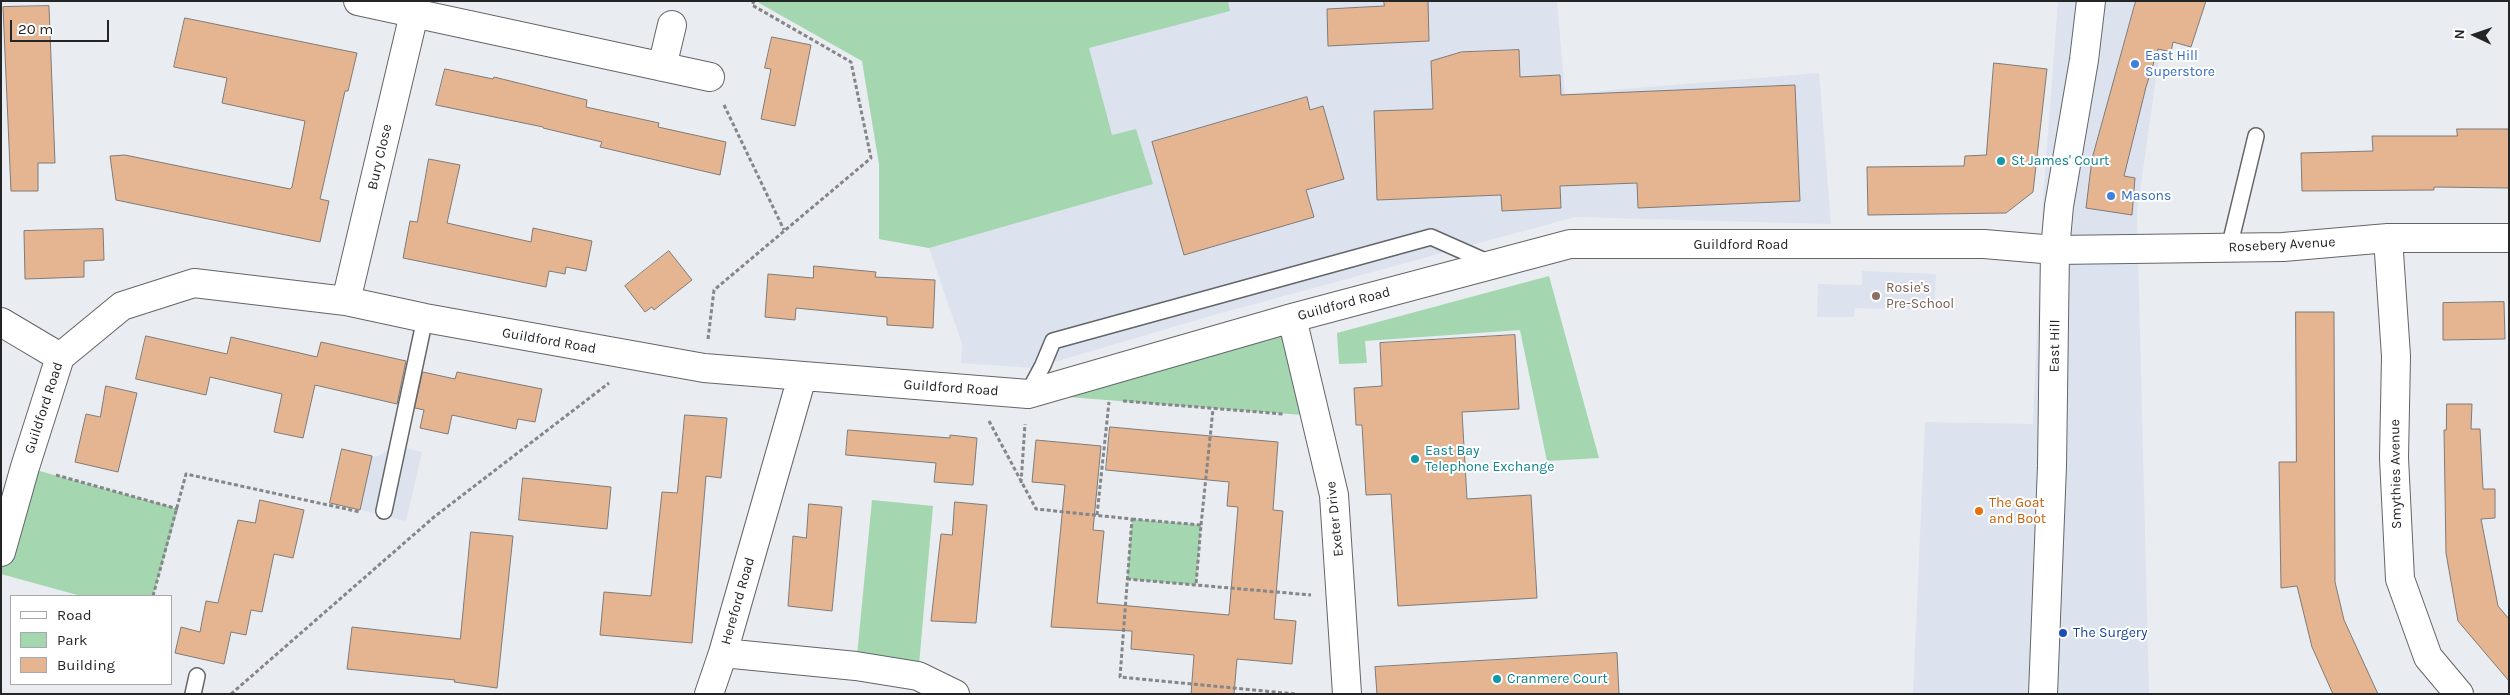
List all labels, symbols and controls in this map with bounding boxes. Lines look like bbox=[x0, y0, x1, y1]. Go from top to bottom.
scale bar bbox=[12, 10, 111, 42]
north arrow bbox=[2450, 10, 2500, 60]
text: 20 m bbox=[18, 20, 53, 38]
text: N bbox=[2451, 29, 2468, 40]
place label: East Hill Superstore bbox=[2145, 48, 2215, 80]
marker: East Hill Superstore bbox=[2129, 58, 2141, 70]
street label: Bury Close bbox=[364, 123, 396, 191]
place label: St James' Court bbox=[2011, 153, 2109, 169]
marker: St James' Court bbox=[1995, 155, 2007, 167]
place label: Masons bbox=[2121, 188, 2171, 204]
marker: Masons bbox=[2105, 190, 2117, 202]
street label: Rosebery Avenue bbox=[2228, 234, 2336, 256]
street label: Guildford Road bbox=[1693, 237, 1789, 253]
place label: Rosie's Pre-School bbox=[1886, 280, 1954, 312]
street label: Guildford Road bbox=[1296, 284, 1392, 324]
marker: Rosie's Pre-School bbox=[1870, 290, 1882, 302]
street label: East Hill bbox=[2046, 319, 2064, 373]
street label: Guildford Road bbox=[501, 324, 597, 358]
street label: Guildford Road bbox=[21, 360, 67, 456]
street label: Guildford Road bbox=[903, 376, 999, 400]
street label: Smythies Avenue bbox=[2387, 419, 2405, 529]
place label: East Bay Telephone Exchange bbox=[1425, 443, 1554, 476]
marker: East Bay Telephone Exchange bbox=[1409, 453, 1421, 465]
street label: Exeter Drive bbox=[1323, 480, 1347, 558]
place label: The Goat and Boot bbox=[1989, 495, 2046, 528]
marker: The Goat and Boot bbox=[1973, 505, 1985, 517]
street label: Hereford Road bbox=[718, 555, 758, 647]
legend bbox=[10, 595, 172, 685]
text: Road bbox=[57, 606, 92, 624]
place label: The Surgery bbox=[2073, 625, 2147, 641]
marker: The Surgery bbox=[2057, 627, 2069, 639]
text: Park bbox=[57, 631, 87, 649]
text: Building bbox=[57, 656, 115, 674]
place label: Cranmere Court bbox=[1507, 671, 1608, 687]
marker: Cranmere Court bbox=[1491, 673, 1503, 685]

